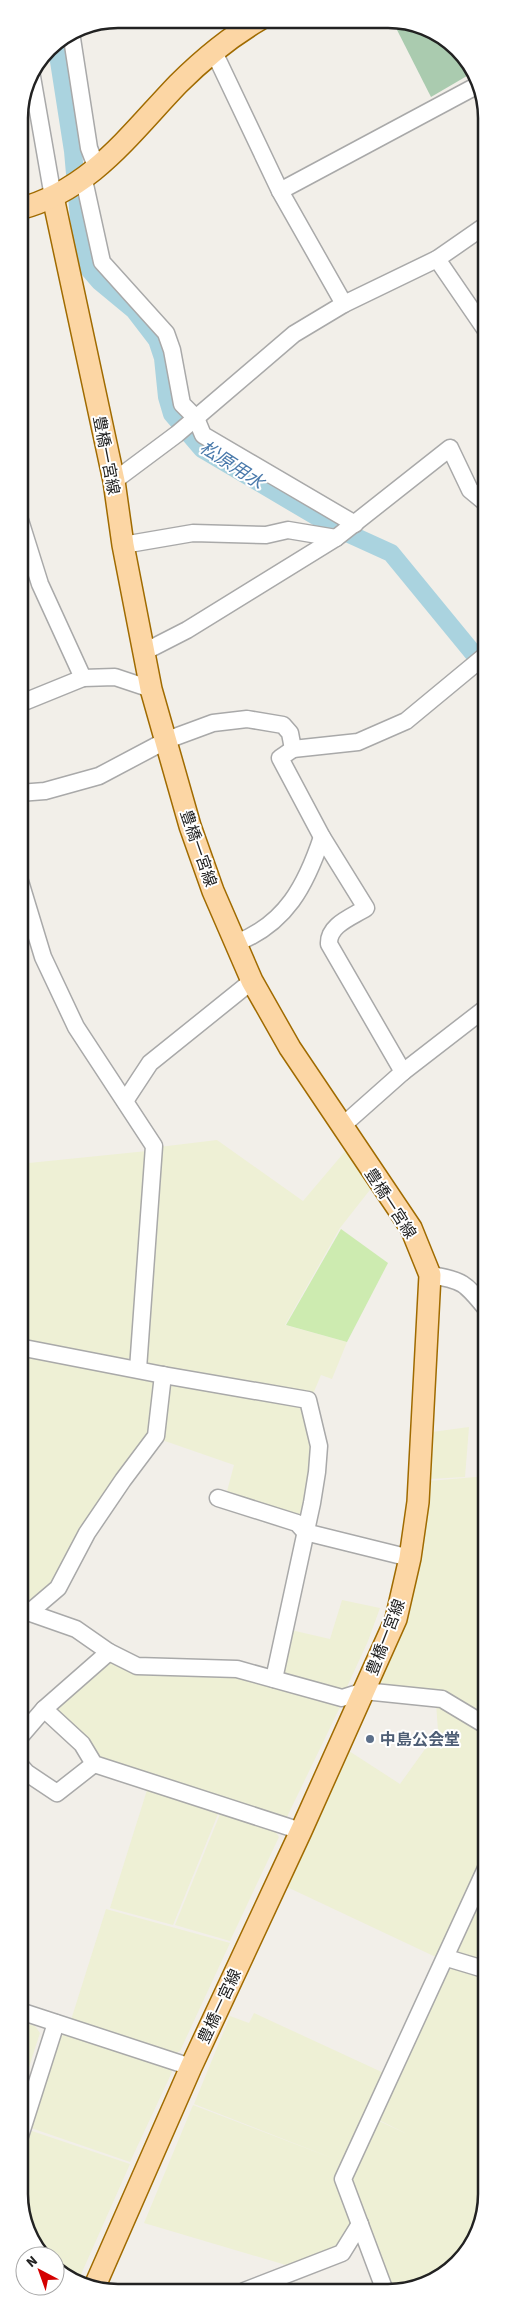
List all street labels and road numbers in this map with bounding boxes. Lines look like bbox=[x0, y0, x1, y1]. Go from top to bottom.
street label: 豊橋一宮線 bbox=[88, 414, 124, 497]
street label: 豊橋一宮線 bbox=[175, 807, 221, 890]
street label: 豊橋一宮線 bbox=[359, 1164, 421, 1243]
street label: 豊橋一宮線 bbox=[361, 1596, 411, 1679]
street label: 豊橋一宮線 bbox=[193, 1966, 247, 2047]

